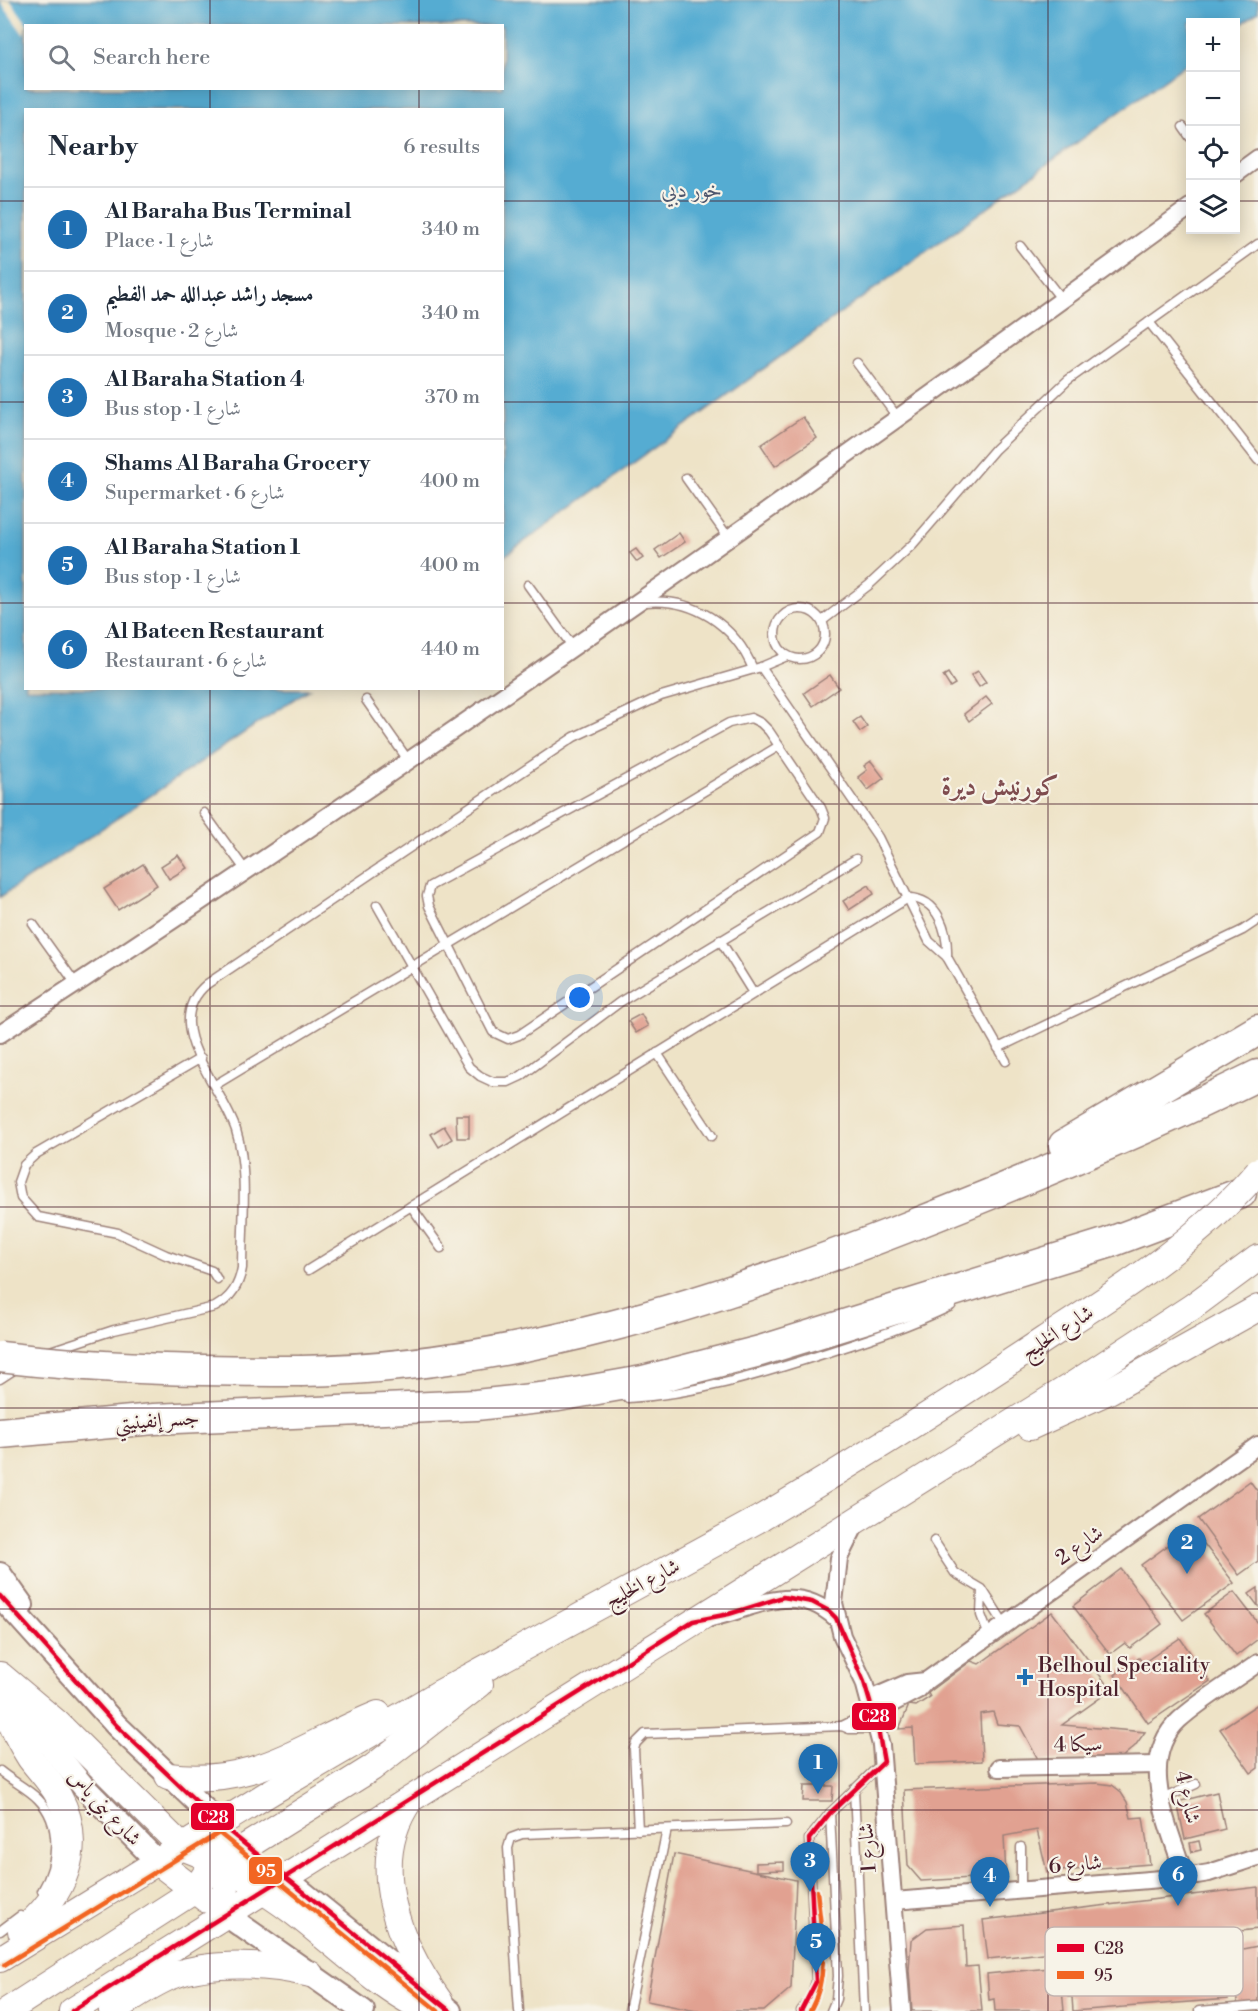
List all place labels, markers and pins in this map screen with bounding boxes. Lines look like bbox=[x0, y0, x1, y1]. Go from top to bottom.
pin: 2 bbox=[1168, 1524, 1206, 1574]
place label: Belhoul Speciality Hospital bbox=[1037, 1653, 1211, 1703]
marker: Belhoul Speciality Hospital bbox=[1016, 1668, 1034, 1686]
pin: 1 bbox=[798, 1744, 838, 1794]
pin: 3 bbox=[790, 1842, 830, 1892]
pin: 6 bbox=[1158, 1856, 1198, 1906]
pin: 4 bbox=[970, 1858, 1010, 1907]
pin: 5 bbox=[796, 1924, 836, 1973]

